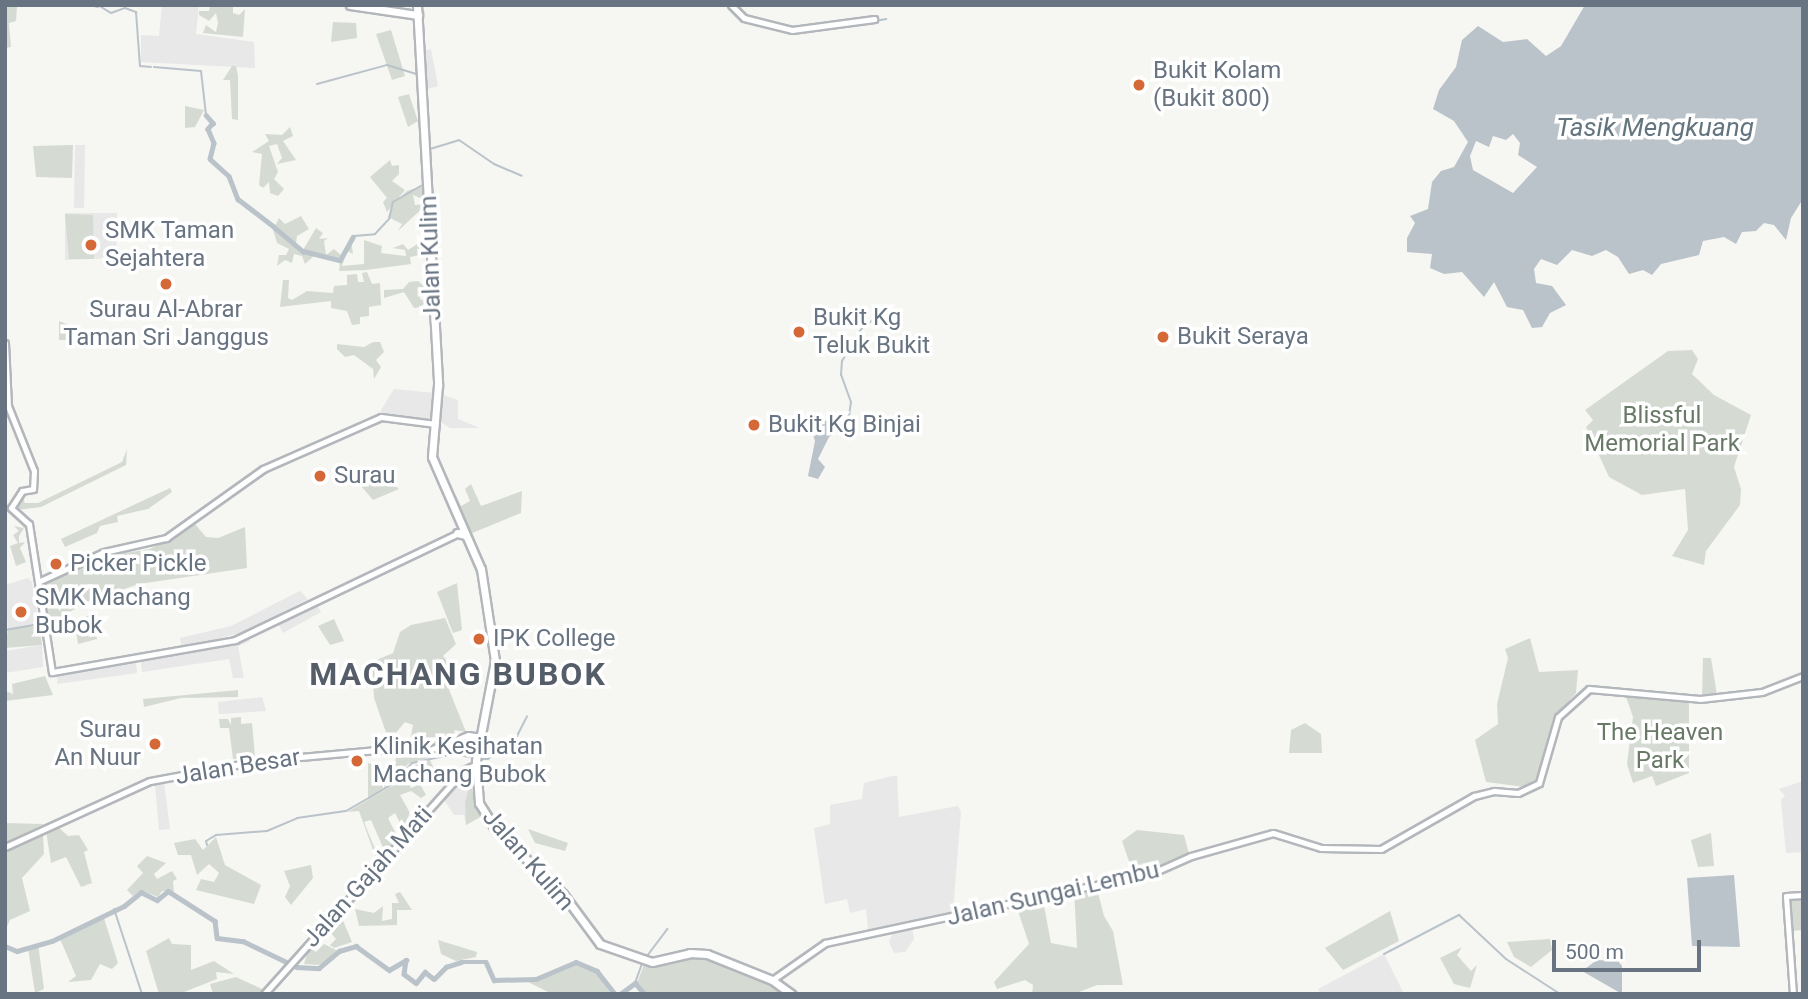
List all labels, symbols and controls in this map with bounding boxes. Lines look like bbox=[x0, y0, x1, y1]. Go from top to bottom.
place label: Bukit Kolam (Bukit 800) bbox=[1153, 57, 1281, 113]
marker: Bukit Kolam (Bukit 800) bbox=[1131, 77, 1147, 93]
water label: Tasik Mengkuang bbox=[1556, 112, 1754, 144]
street label: Jalan Kulim bbox=[414, 195, 448, 321]
place label: SMK Taman Sejahtera bbox=[105, 217, 235, 273]
marker: SMK Taman Sejahtera bbox=[83, 237, 99, 253]
marker: Surau Al-Abrar Taman Sri Janggus bbox=[158, 276, 174, 292]
place label: Surau Al-Abrar Taman Sri Janggus bbox=[63, 296, 269, 352]
place label: Bukit Kg Teluk Bukit bbox=[813, 304, 930, 360]
place label: Bukit Seraya bbox=[1177, 323, 1309, 351]
marker: Bukit Kg Teluk Bukit bbox=[791, 324, 807, 340]
marker: Bukit Seraya bbox=[1155, 329, 1171, 345]
park label: Blissful Memorial Park bbox=[1584, 402, 1740, 458]
place label: Bukit Kg Binjai bbox=[768, 411, 921, 439]
marker: Bukit Kg Binjai bbox=[746, 417, 762, 433]
place label: Surau bbox=[334, 462, 395, 490]
marker: Surau bbox=[312, 468, 328, 484]
place label: Picker Pickle bbox=[70, 550, 207, 578]
marker: Picker Pickle bbox=[48, 556, 64, 572]
place label: SMK Machang Bubok bbox=[35, 584, 191, 640]
marker: SMK Machang Bubok bbox=[13, 604, 29, 620]
place label: IPK College bbox=[493, 625, 616, 653]
marker: IPK College bbox=[471, 631, 487, 647]
district label: MACHANG BUBOK bbox=[311, 655, 605, 693]
place label: Surau An Nuur bbox=[54, 716, 141, 772]
park label: The Heaven Park bbox=[1597, 719, 1723, 775]
place label: Klinik Kesihatan Machang Bubok bbox=[373, 733, 546, 789]
marker: Surau An Nuur bbox=[147, 736, 163, 752]
street label: Jalan Besar bbox=[174, 743, 302, 791]
marker: Klinik Kesihatan Machang Bubok bbox=[347, 751, 367, 771]
street label: Jalan Gajah Mati bbox=[297, 801, 439, 953]
street label: Jalan Kulim bbox=[476, 803, 580, 917]
street label: Jalan Sungai Lembu bbox=[944, 856, 1162, 932]
scale bar bbox=[1556, 926, 1705, 970]
text: 500 m bbox=[1565, 940, 1624, 964]

